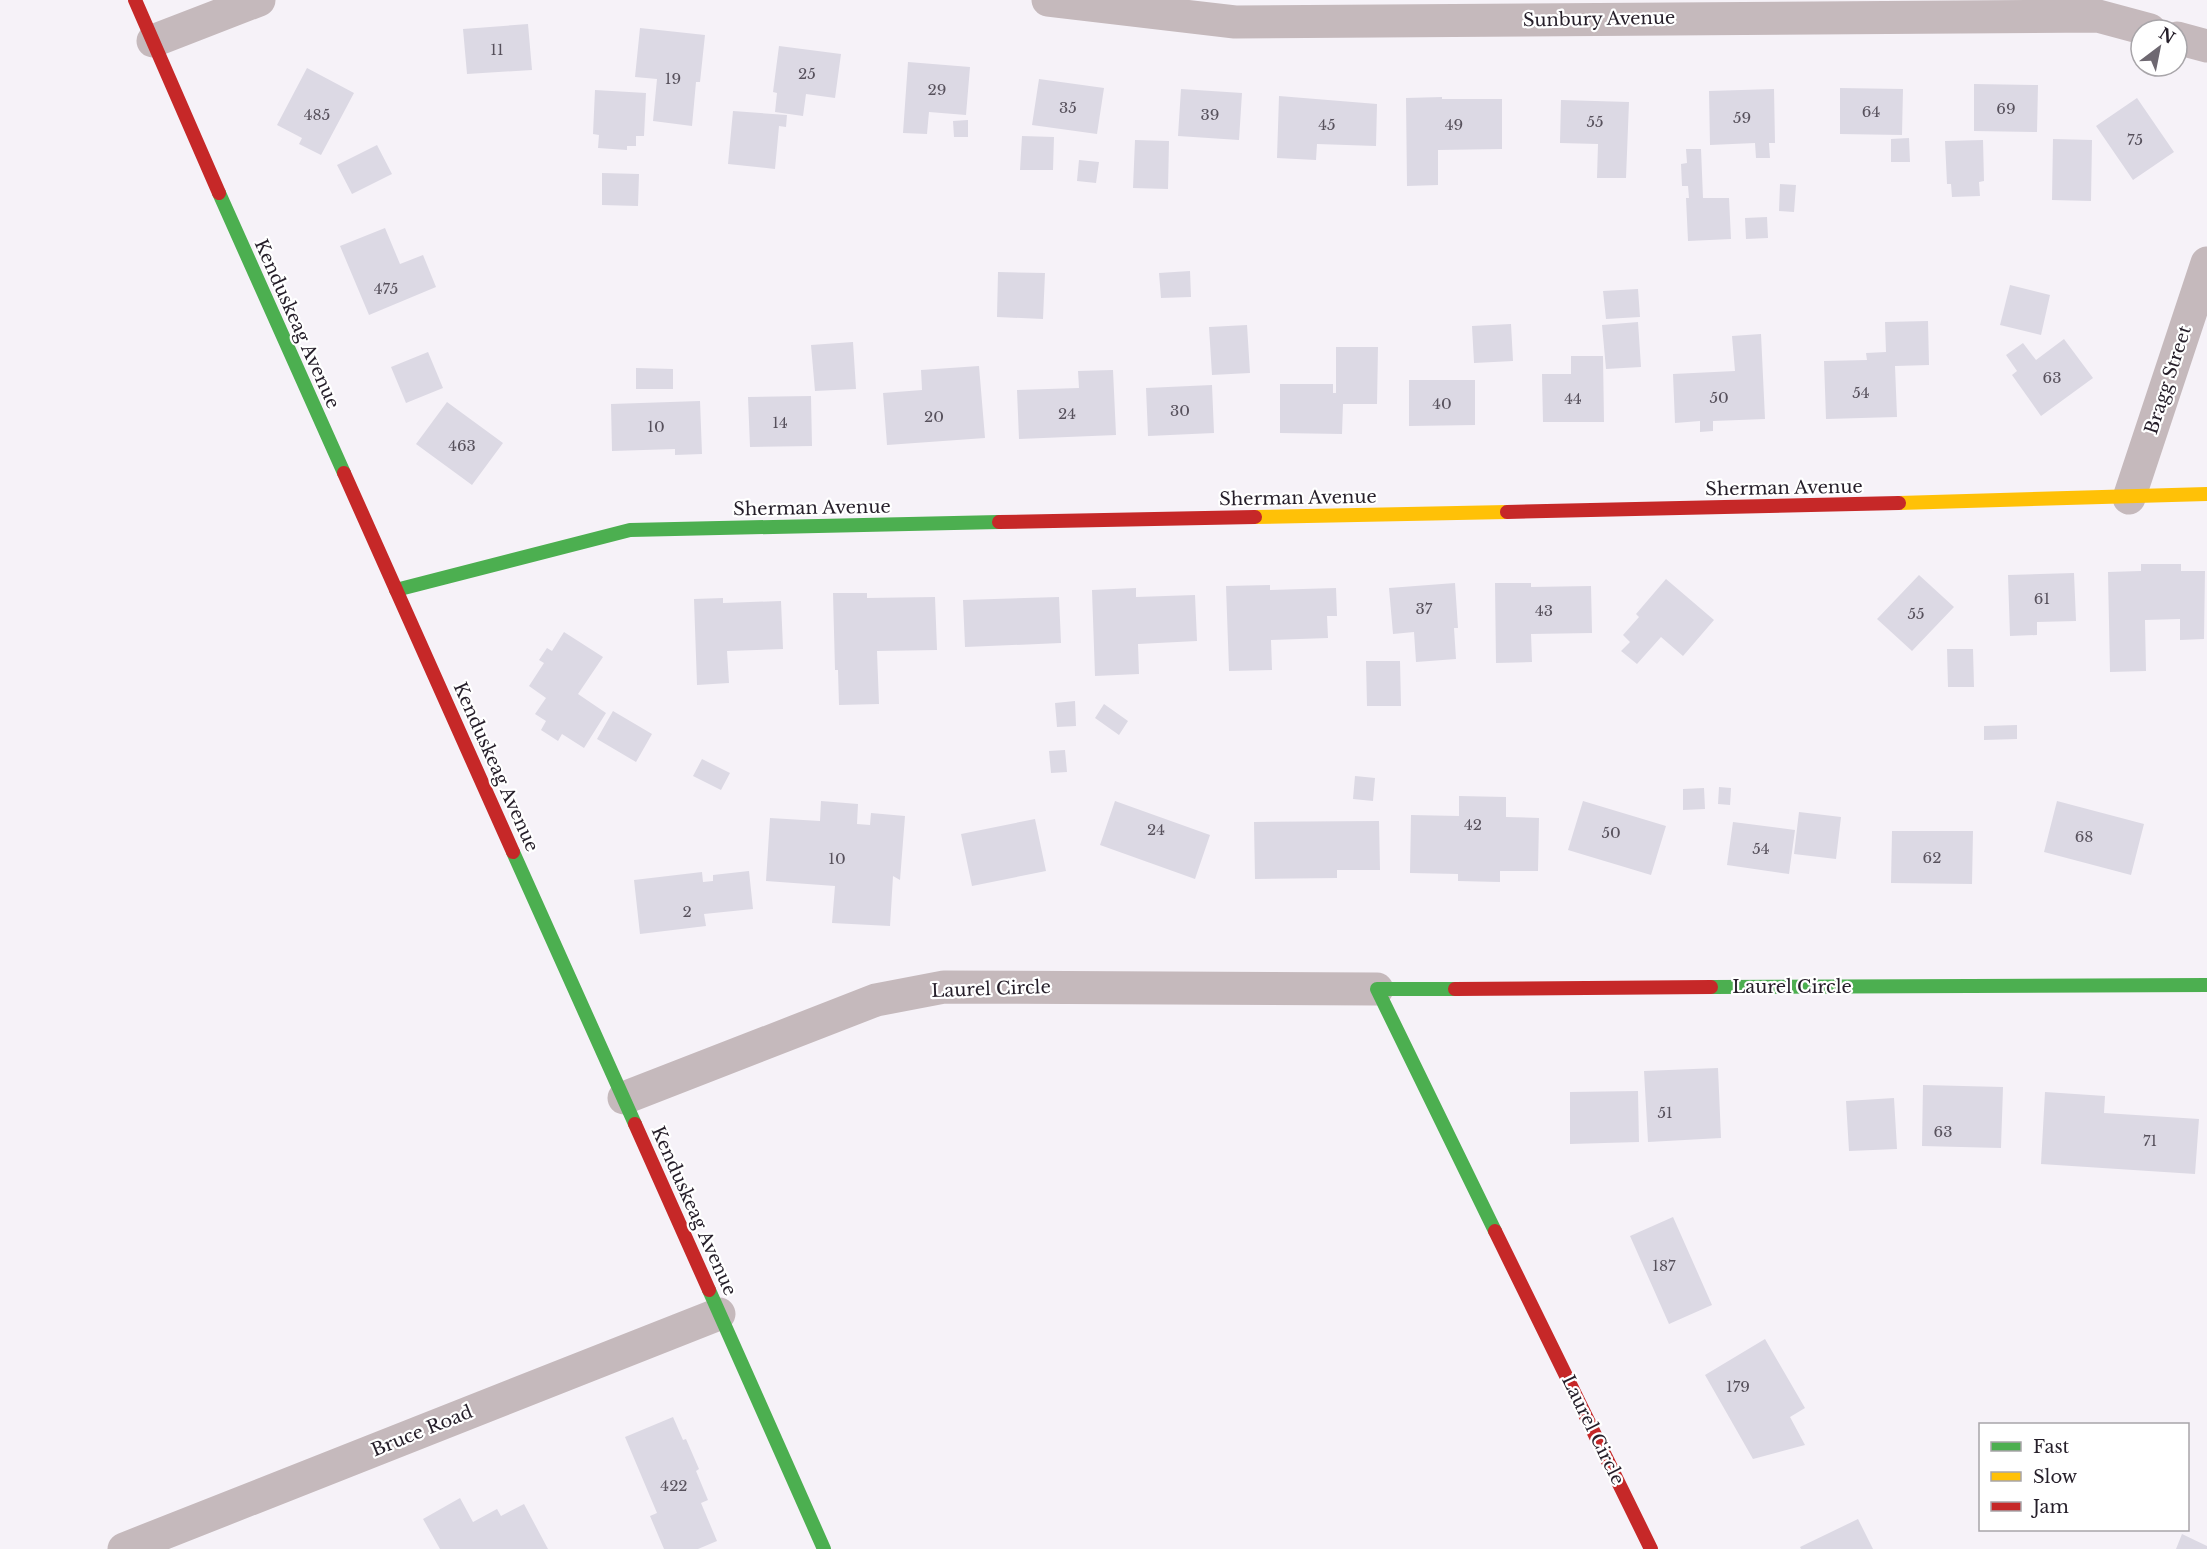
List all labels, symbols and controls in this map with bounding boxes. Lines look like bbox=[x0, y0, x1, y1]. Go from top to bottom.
street label: Sunbury Avenue bbox=[1523, 7, 1675, 31]
north arrow bbox=[2129, 18, 2189, 78]
text: N bbox=[2155, 23, 2179, 48]
house number: 11 bbox=[490, 40, 504, 59]
house number: 25 bbox=[798, 64, 816, 83]
house number: 19 bbox=[665, 69, 681, 88]
house number: 29 bbox=[928, 80, 946, 99]
house number: 35 bbox=[1059, 98, 1077, 117]
house number: 69 bbox=[1996, 99, 2016, 118]
house number: 64 bbox=[1862, 102, 1880, 121]
house number: 485 bbox=[304, 105, 330, 124]
house number: 39 bbox=[1201, 105, 1219, 124]
house number: 59 bbox=[1733, 108, 1751, 127]
house number: 55 bbox=[1586, 112, 1604, 131]
house number: 45 bbox=[1318, 115, 1336, 134]
house number: 49 bbox=[1445, 115, 1463, 134]
house number: 75 bbox=[2127, 130, 2143, 149]
street label: Kenduskeag Avenue bbox=[250, 236, 344, 412]
house number: 475 bbox=[374, 279, 398, 298]
street label: Bragg Street bbox=[2140, 323, 2196, 437]
house number: 63 bbox=[2043, 368, 2061, 387]
house number: 54 bbox=[1852, 383, 1870, 402]
house number: 50 bbox=[1709, 388, 1729, 407]
house number: 44 bbox=[1564, 389, 1582, 408]
house number: 40 bbox=[1432, 394, 1452, 413]
house number: 30 bbox=[1170, 401, 1190, 420]
house number: 24 bbox=[1058, 404, 1076, 423]
house number: 20 bbox=[924, 407, 944, 426]
house number: 14 bbox=[772, 413, 788, 432]
house number: 10 bbox=[647, 417, 665, 436]
house number: 463 bbox=[448, 436, 476, 455]
street label: Sherman Avenue bbox=[1705, 476, 1863, 500]
street label: Sherman Avenue bbox=[1219, 486, 1377, 510]
street label: Sherman Avenue bbox=[733, 496, 891, 520]
house number: 61 bbox=[2034, 589, 2050, 608]
house number: 37 bbox=[1416, 599, 1433, 618]
house number: 43 bbox=[1535, 601, 1553, 620]
house number: 55 bbox=[1907, 604, 1925, 623]
street label: Kenduskeag Avenue bbox=[449, 679, 543, 855]
house number: 42 bbox=[1464, 815, 1482, 834]
house number: 24 bbox=[1147, 820, 1165, 839]
house number: 50 bbox=[1601, 823, 1621, 842]
house number: 68 bbox=[2075, 827, 2093, 846]
house number: 54 bbox=[1752, 839, 1770, 858]
house number: 62 bbox=[1923, 848, 1941, 867]
house number: 10 bbox=[828, 849, 846, 868]
house number: 2 bbox=[682, 902, 692, 921]
street label: Laurel Circle bbox=[931, 976, 1051, 1002]
street label: Laurel Circle bbox=[1732, 976, 1852, 998]
house number: 51 bbox=[1657, 1103, 1673, 1122]
house number: 63 bbox=[1934, 1122, 1952, 1141]
street label: Kenduskeag Avenue bbox=[647, 1123, 741, 1299]
house number: 71 bbox=[2143, 1131, 2157, 1150]
house number: 187 bbox=[1652, 1256, 1676, 1275]
street label: Laurel Circle bbox=[1557, 1371, 1629, 1489]
house number: 179 bbox=[1726, 1377, 1750, 1396]
street label: Bruce Road bbox=[368, 1401, 476, 1461]
legend bbox=[1979, 1423, 2189, 1531]
text: Fast bbox=[2033, 1436, 2070, 1458]
text: Slow bbox=[2033, 1466, 2078, 1488]
house number: 422 bbox=[660, 1476, 688, 1495]
text: Jam bbox=[2031, 1496, 2069, 1518]

